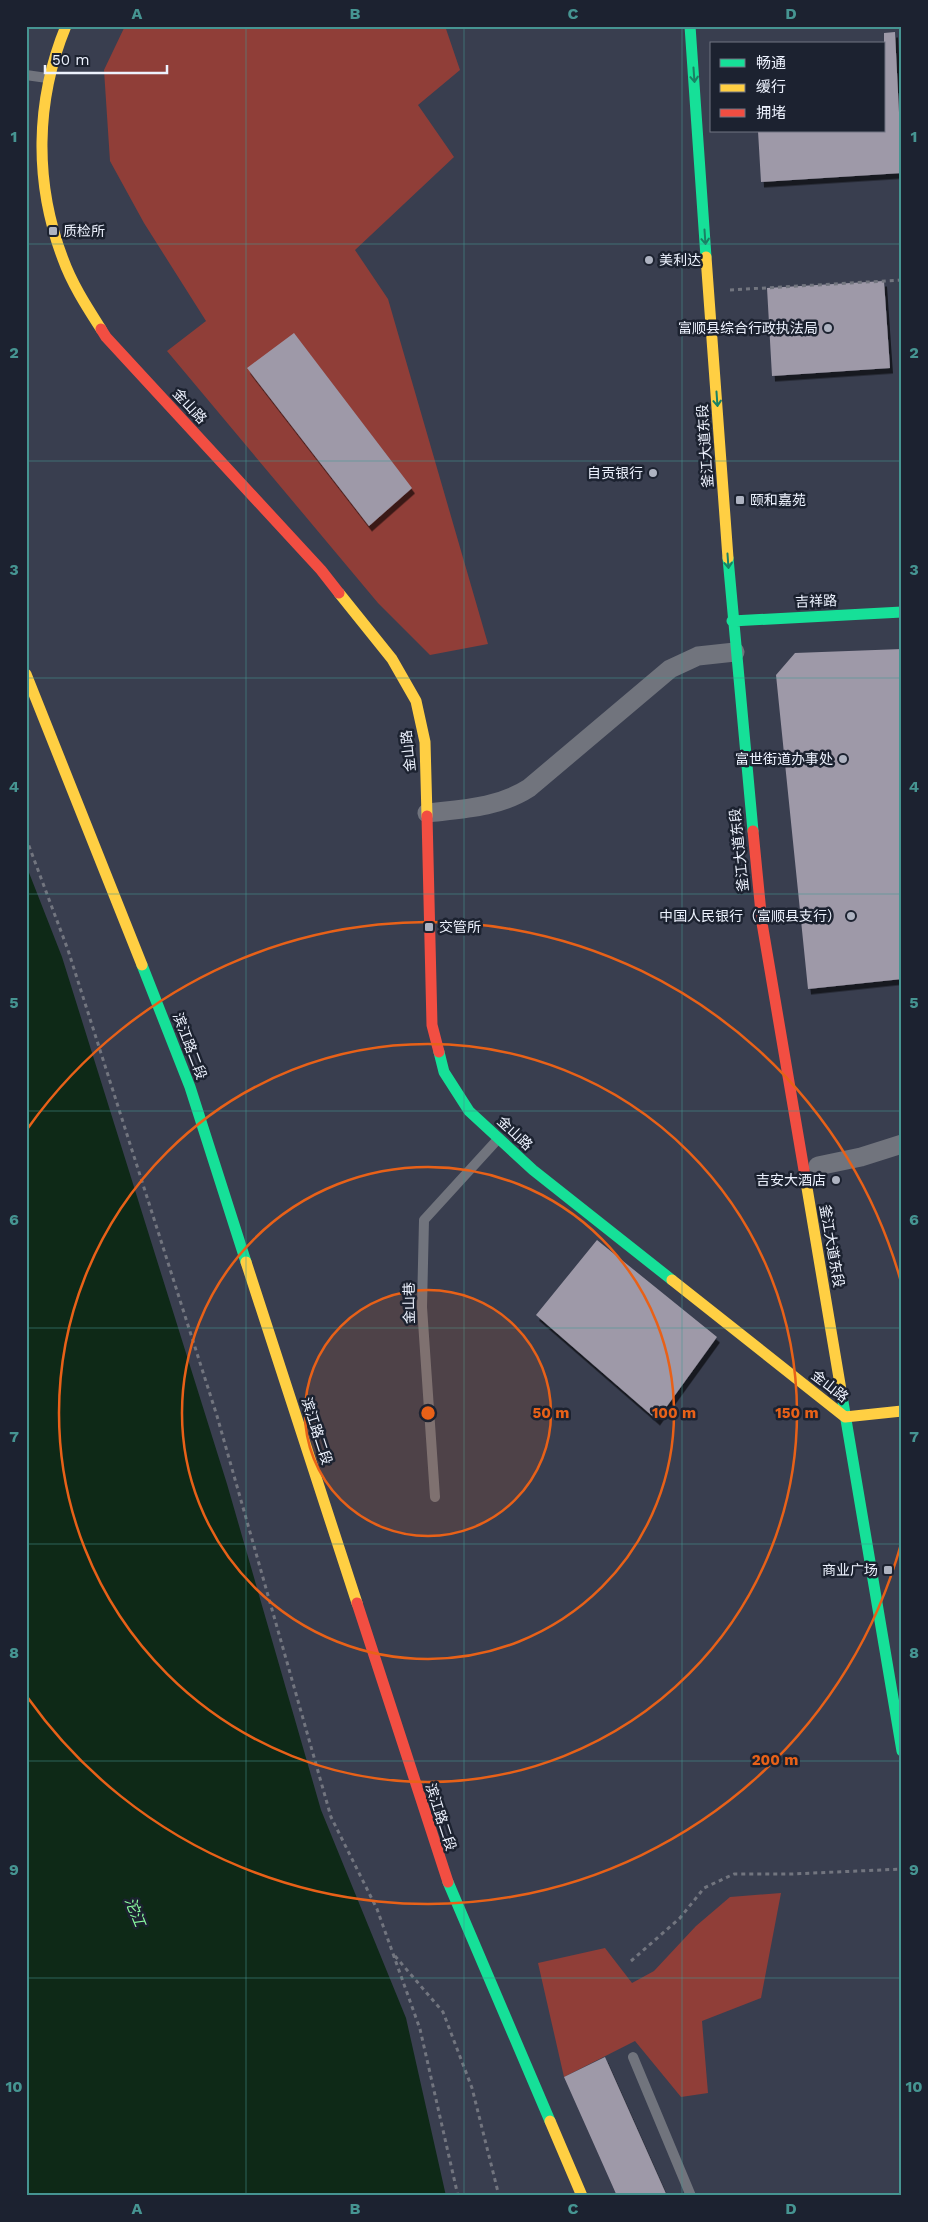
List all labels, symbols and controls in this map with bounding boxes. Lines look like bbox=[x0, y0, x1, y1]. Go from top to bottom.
text: A bbox=[132, 4, 143, 23]
text: B bbox=[350, 4, 361, 23]
text: C bbox=[568, 4, 579, 23]
text: D bbox=[785, 4, 797, 23]
scale bar bbox=[45, 42, 168, 74]
legend bbox=[710, 42, 886, 132]
text: 50 m bbox=[52, 51, 89, 69]
text: 畅通 bbox=[756, 54, 786, 72]
one-way arrow bbox=[689, 67, 698, 83]
text: 缓行 bbox=[756, 78, 786, 96]
text: 拥堵 bbox=[756, 104, 786, 122]
text: 1 bbox=[11, 127, 17, 146]
text: 1 bbox=[911, 127, 917, 146]
place label: 质检所 bbox=[63, 223, 105, 239]
marker: 质检所 bbox=[47, 225, 59, 237]
one-way arrow bbox=[700, 229, 710, 245]
place label: 美利达 bbox=[659, 252, 701, 268]
marker: 美利达 bbox=[643, 254, 655, 266]
place label: 富顺县综合行政执法局 bbox=[678, 320, 818, 336]
marker: 富顺县综合行政执法局 bbox=[822, 322, 834, 334]
text: 2 bbox=[9, 343, 19, 362]
text: 2 bbox=[909, 343, 919, 362]
street label: 金山路 bbox=[170, 385, 210, 427]
one-way arrow bbox=[712, 391, 721, 407]
street label: 釜江大道东段 bbox=[694, 404, 716, 488]
place label: 自贡银行 bbox=[587, 465, 643, 481]
marker: 自贡银行 bbox=[647, 467, 659, 479]
place label: 颐和嘉苑 bbox=[750, 492, 806, 508]
marker: 颐和嘉苑 bbox=[734, 494, 746, 506]
one-way arrow bbox=[723, 553, 733, 569]
text: 3 bbox=[9, 560, 19, 579]
text: 3 bbox=[909, 560, 919, 579]
street label: 吉祥路 bbox=[795, 592, 837, 610]
street label: 金山路 bbox=[398, 729, 418, 773]
place label: 富世街道办事处 bbox=[735, 751, 833, 767]
marker: 富世街道办事处 bbox=[837, 753, 849, 765]
text: 4 bbox=[9, 777, 19, 796]
text: 4 bbox=[909, 777, 919, 796]
street label: 釜江大道东段 bbox=[727, 807, 751, 893]
place label: 中国人民银行（富顺县支行） bbox=[659, 908, 841, 924]
marker: 中国人民银行（富顺县支行） bbox=[845, 910, 857, 922]
place label: 交管所 bbox=[439, 919, 481, 935]
marker: 交管所 bbox=[423, 921, 435, 933]
text: 5 bbox=[9, 993, 19, 1012]
text: 5 bbox=[909, 993, 919, 1012]
street label: 滨江路二段 bbox=[170, 1010, 210, 1082]
street label: 金山路 bbox=[494, 1113, 536, 1153]
place label: 吉安大酒店 bbox=[756, 1172, 826, 1188]
marker: 吉安大酒店 bbox=[830, 1174, 842, 1186]
street label: 釜江大道东段 bbox=[817, 1203, 847, 1289]
text: 6 bbox=[9, 1210, 19, 1229]
text: 6 bbox=[909, 1210, 919, 1229]
street label: 金山巷 bbox=[401, 1282, 417, 1324]
street label: 金山路 bbox=[809, 1367, 851, 1405]
street label: 滨江路二段 bbox=[299, 1395, 335, 1467]
centre of rings bbox=[419, 1404, 437, 1422]
text: 50 m bbox=[533, 1404, 569, 1422]
text: 100 m bbox=[652, 1404, 696, 1422]
text: 150 m bbox=[775, 1404, 819, 1422]
text: 7 bbox=[9, 1427, 19, 1446]
text: 7 bbox=[909, 1427, 919, 1446]
place label: 商业广场 bbox=[822, 1562, 878, 1578]
marker: 商业广场 bbox=[882, 1564, 894, 1576]
text: 8 bbox=[9, 1643, 19, 1662]
text: 8 bbox=[909, 1643, 919, 1662]
text: 200 m bbox=[752, 1751, 798, 1769]
street label: 滨江路二段 bbox=[423, 1781, 459, 1853]
text: 9 bbox=[9, 1860, 19, 1879]
text: 9 bbox=[909, 1860, 919, 1879]
water label: 沱江 bbox=[121, 1895, 150, 1931]
text: 10 bbox=[5, 2077, 23, 2096]
text: 10 bbox=[905, 2077, 923, 2096]
text: A bbox=[132, 2199, 143, 2218]
text: B bbox=[350, 2199, 361, 2218]
text: C bbox=[568, 2199, 579, 2218]
text: D bbox=[785, 2199, 797, 2218]

